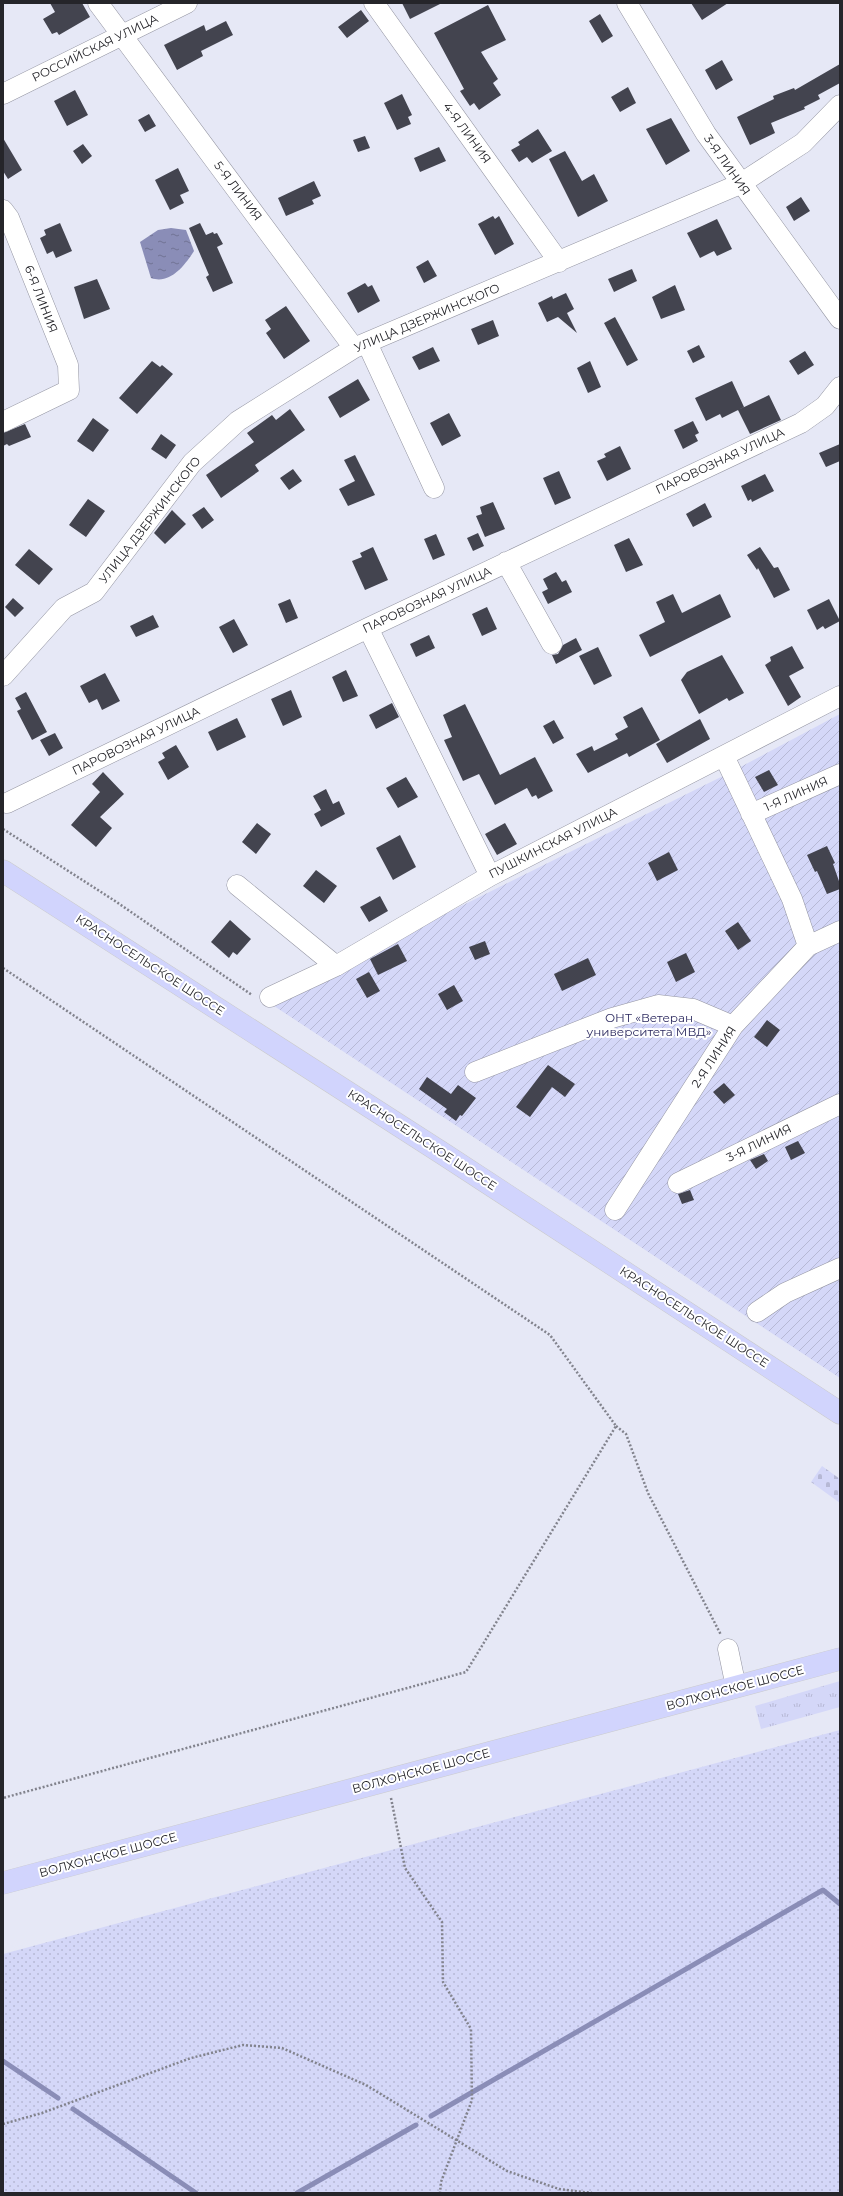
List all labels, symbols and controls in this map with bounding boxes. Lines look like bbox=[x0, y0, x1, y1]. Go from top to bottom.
street label: РОССИЙСКАЯ УЛИЦА bbox=[29, 10, 160, 85]
street label: 4-Я ЛИНИЯ bbox=[440, 99, 495, 166]
street label: 3-Я ЛИНИЯ bbox=[701, 131, 754, 198]
street label: 5-Я ЛИНИЯ bbox=[211, 158, 266, 223]
street label: 6-Я ЛИНИЯ bbox=[22, 263, 61, 335]
street label: УЛИЦА ДЗЕРЖИНСКОГО bbox=[352, 280, 502, 355]
street label: ПАРОВОЗНАЯ УЛИЦА bbox=[653, 424, 787, 497]
street label: УЛИЦА ДЗЕРЖИНСКОГО bbox=[95, 453, 204, 586]
street label: ПАРОВОЗНАЯ УЛИЦА bbox=[360, 563, 494, 636]
street label: ПАРОВОЗНАЯ УЛИЦА bbox=[69, 703, 202, 778]
street label: 1-Я ЛИНИЯ bbox=[762, 773, 830, 814]
street label: ПУШКИНСКАЯ УЛИЦА bbox=[486, 804, 619, 881]
street label: КРАСНОСЕЛЬСКОЕ ШОССЕ bbox=[73, 911, 227, 1018]
park label: ОНТ «Ветеран университета МВД» bbox=[585, 1010, 712, 1039]
street label: 2-Я ЛИНИЯ bbox=[688, 1023, 739, 1090]
street label: КРАСНОСЕЛЬСКОЕ ШОССЕ bbox=[345, 1086, 499, 1193]
street label: 3-Я ЛИНИЯ bbox=[724, 1120, 794, 1165]
street label: КРАСНОСЕЛЬСКОЕ ШОССЕ bbox=[617, 1263, 771, 1370]
street label: ВОЛХОНСКОЕ ШОССЕ bbox=[664, 1662, 805, 1713]
street label: ВОЛХОНСКОЕ ШОССЕ bbox=[350, 1745, 491, 1796]
street label: ВОЛХОНСКОЕ ШОССЕ bbox=[37, 1829, 178, 1880]

